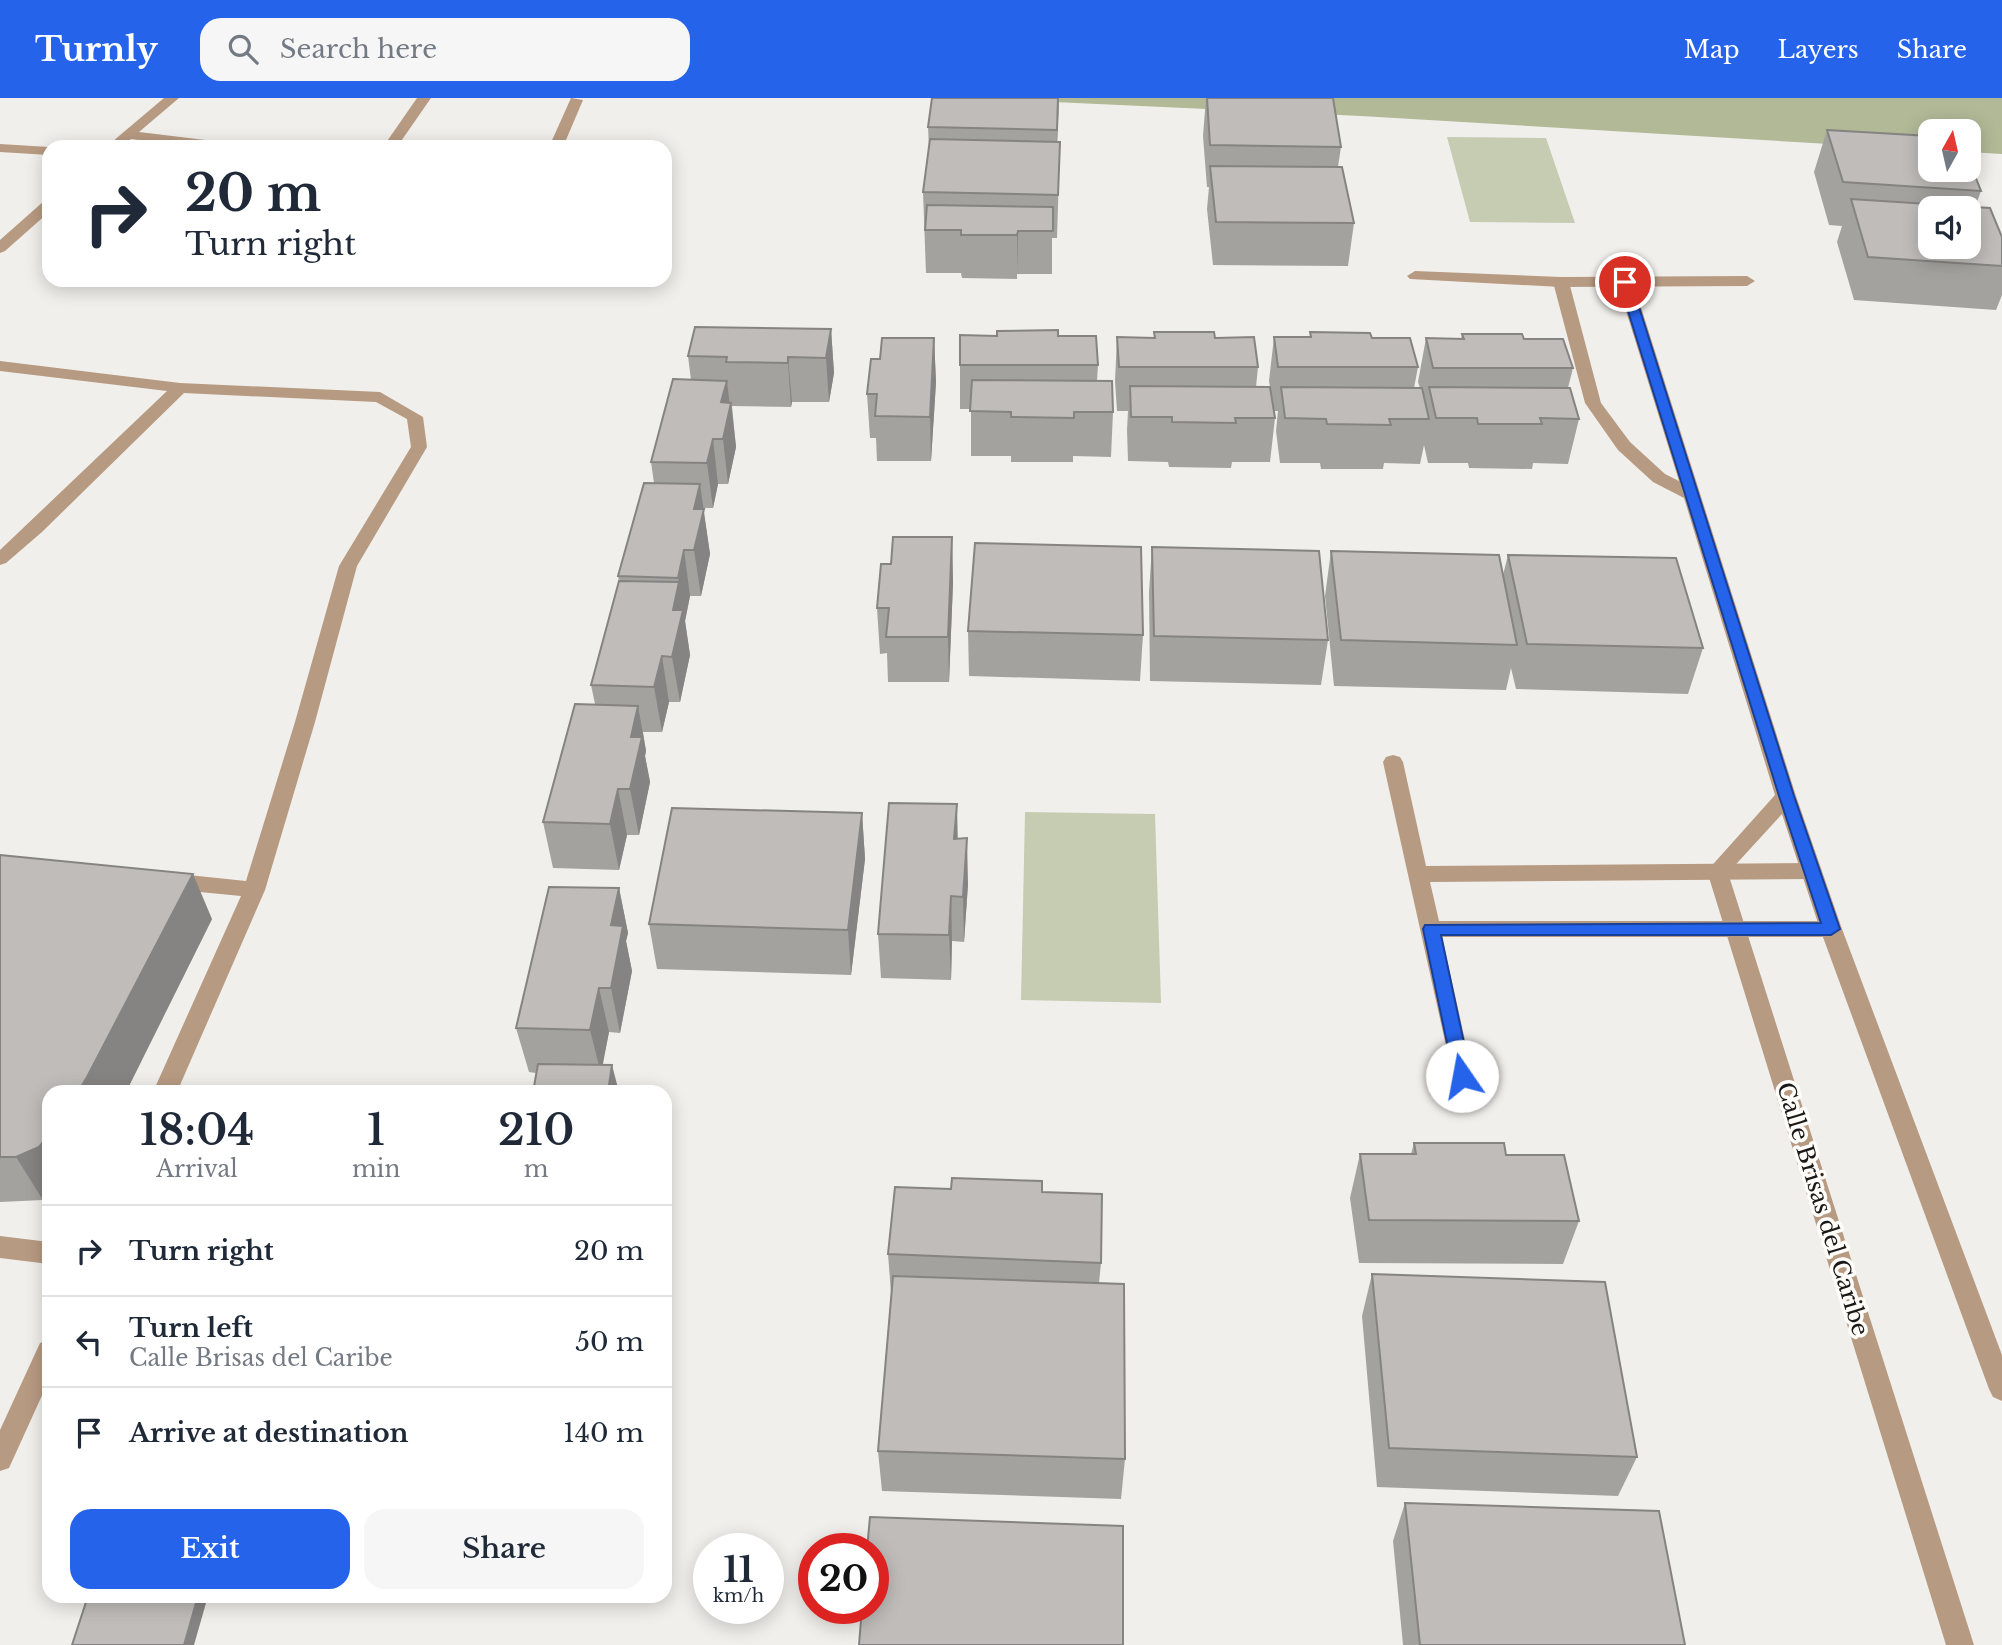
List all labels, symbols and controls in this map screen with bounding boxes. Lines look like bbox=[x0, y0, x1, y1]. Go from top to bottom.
search box bbox=[200, 18, 690, 81]
text: Turnly bbox=[35, 29, 158, 70]
icon: search bbox=[224, 30, 262, 68]
text: Search here bbox=[280, 33, 437, 65]
text: Map bbox=[1684, 35, 1740, 64]
text: Layers bbox=[1778, 35, 1859, 64]
text: Share bbox=[1897, 35, 1967, 64]
north arrow bbox=[1918, 119, 1981, 182]
map controls bbox=[1918, 119, 1981, 259]
text: 20 m bbox=[185, 163, 321, 224]
icon: right bbox=[70, 168, 161, 259]
button: sound bbox=[1918, 196, 1981, 259]
text: Turn right bbox=[185, 224, 356, 264]
pin bbox=[1595, 252, 1655, 312]
icon: arrive bbox=[1606, 263, 1644, 301]
position arrow bbox=[1425, 1039, 1499, 1113]
street label: Calle Brisas del Caribe bbox=[1771, 1079, 1875, 1339]
text: 18:04 bbox=[140, 1104, 254, 1156]
text: 1 bbox=[367, 1104, 385, 1156]
text: 210 bbox=[498, 1104, 574, 1156]
text: Arrival bbox=[156, 1155, 238, 1183]
text: min bbox=[352, 1155, 400, 1183]
text: m bbox=[524, 1155, 548, 1183]
icon: right bbox=[70, 1232, 108, 1270]
text: Turn right bbox=[129, 1235, 274, 1267]
text: 20 m bbox=[574, 1235, 644, 1267]
text: Turn left bbox=[129, 1312, 253, 1344]
icon: left bbox=[70, 1323, 108, 1361]
text: 50 m bbox=[575, 1326, 644, 1358]
text: Calle Brisas del Caribe bbox=[129, 1344, 393, 1372]
icon: arrive bbox=[70, 1414, 108, 1452]
text: Arrive at destination bbox=[129, 1417, 409, 1449]
text: 140 m bbox=[563, 1417, 644, 1449]
button: Exit bbox=[70, 1509, 350, 1589]
button: Share bbox=[364, 1509, 644, 1589]
speed limit sign: 20 bbox=[798, 1533, 889, 1624]
text: 11 bbox=[723, 1548, 754, 1591]
text: km/h bbox=[713, 1585, 764, 1607]

